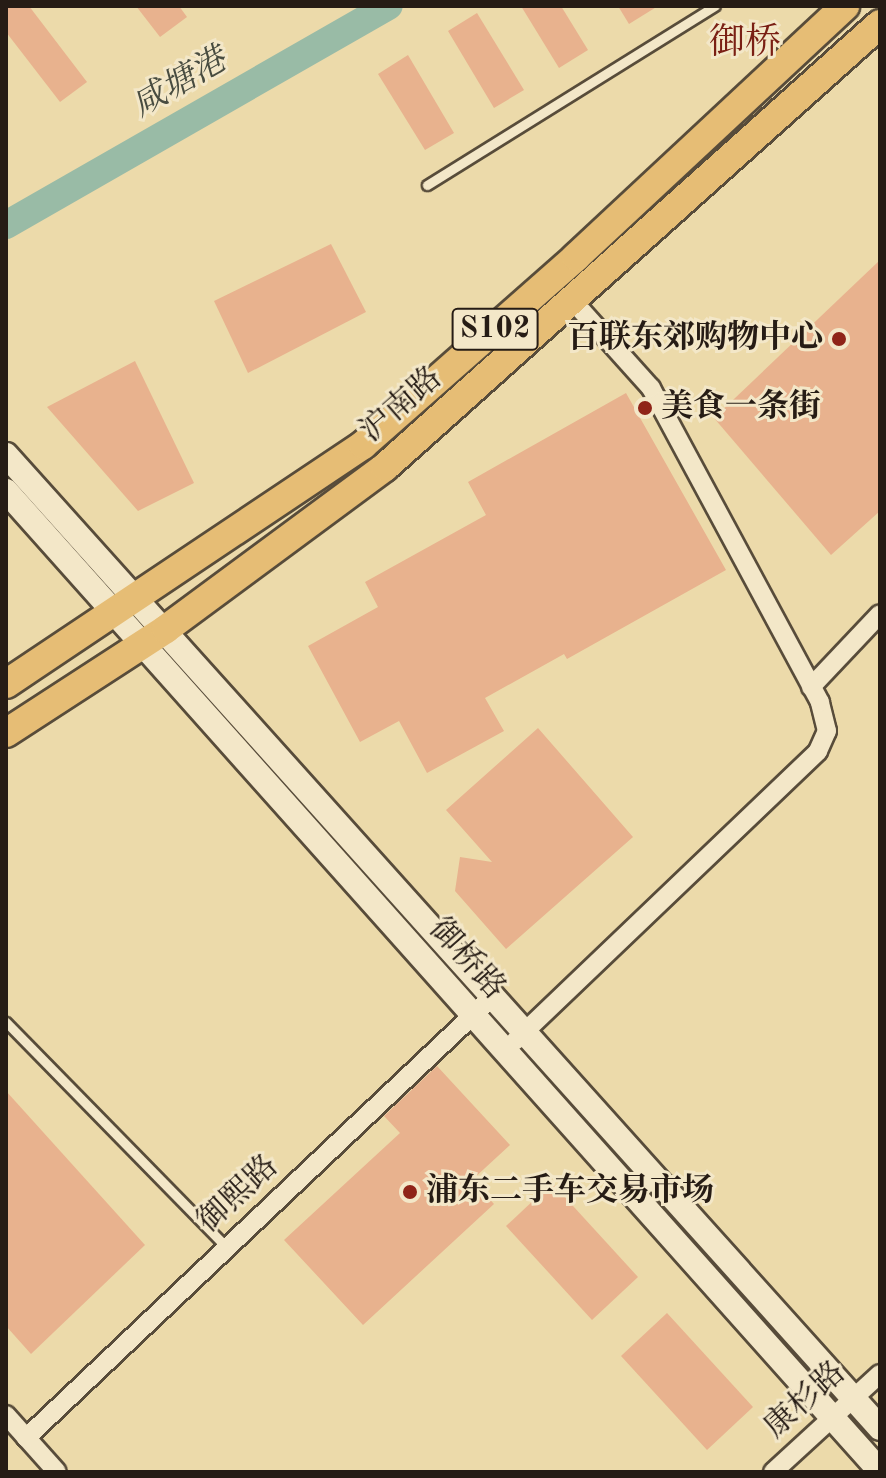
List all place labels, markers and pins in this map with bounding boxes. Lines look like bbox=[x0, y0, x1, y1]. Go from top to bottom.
place label: 百联东郊购物中心 bbox=[567, 320, 823, 358]
marker: 百联东郊购物中心 bbox=[830, 330, 848, 348]
place label: 美食一条街 bbox=[661, 389, 821, 427]
marker: 美食一条街 bbox=[636, 399, 654, 417]
place label: 浦东二手车交易市场 bbox=[426, 1173, 714, 1211]
marker: 浦东二手车交易市场 bbox=[401, 1183, 419, 1201]

